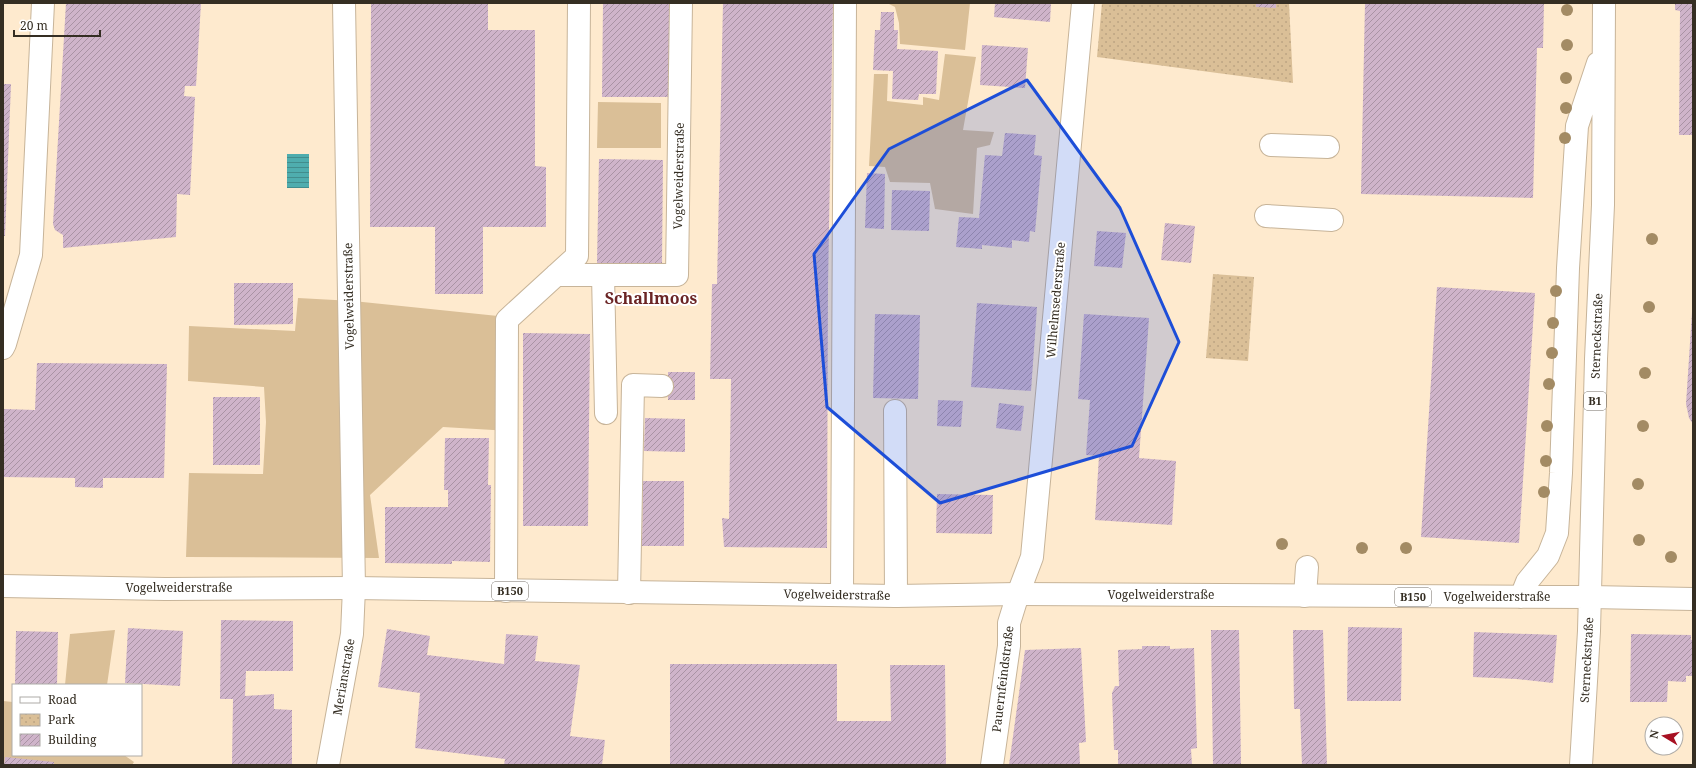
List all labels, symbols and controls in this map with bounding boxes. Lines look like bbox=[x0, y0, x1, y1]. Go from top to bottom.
scale bar bbox=[14, 12, 100, 38]
text: 20 m bbox=[20, 17, 48, 34]
street label: Vogelweiderstraße bbox=[669, 122, 688, 230]
street label: Wilhelmsederstraße bbox=[1042, 241, 1069, 359]
street label: Vogelweiderstraße bbox=[339, 242, 358, 350]
district label: Schallmoos bbox=[605, 287, 697, 309]
street label: Sterneckstraße bbox=[1587, 293, 1606, 379]
road number: B1 bbox=[1584, 392, 1606, 410]
street label: Vogelweiderstraße bbox=[126, 579, 232, 596]
road number: B150 bbox=[492, 582, 528, 600]
street label: Vogelweiderstraße bbox=[783, 585, 891, 604]
street label: Vogelweiderstraße bbox=[1108, 586, 1214, 603]
road number: B150 bbox=[1395, 588, 1431, 606]
street label: Vogelweiderstraße bbox=[1444, 588, 1550, 605]
street label: Sterneckstraße bbox=[1576, 617, 1597, 703]
street label: Pauernfeindstraße bbox=[988, 625, 1017, 733]
street label: Merianstraße bbox=[328, 637, 359, 717]
legend bbox=[12, 684, 142, 756]
text: Road bbox=[48, 691, 78, 708]
text: Park bbox=[48, 711, 76, 728]
north arrow bbox=[1644, 716, 1684, 756]
text: N bbox=[1646, 728, 1662, 740]
text: Building bbox=[48, 731, 97, 748]

